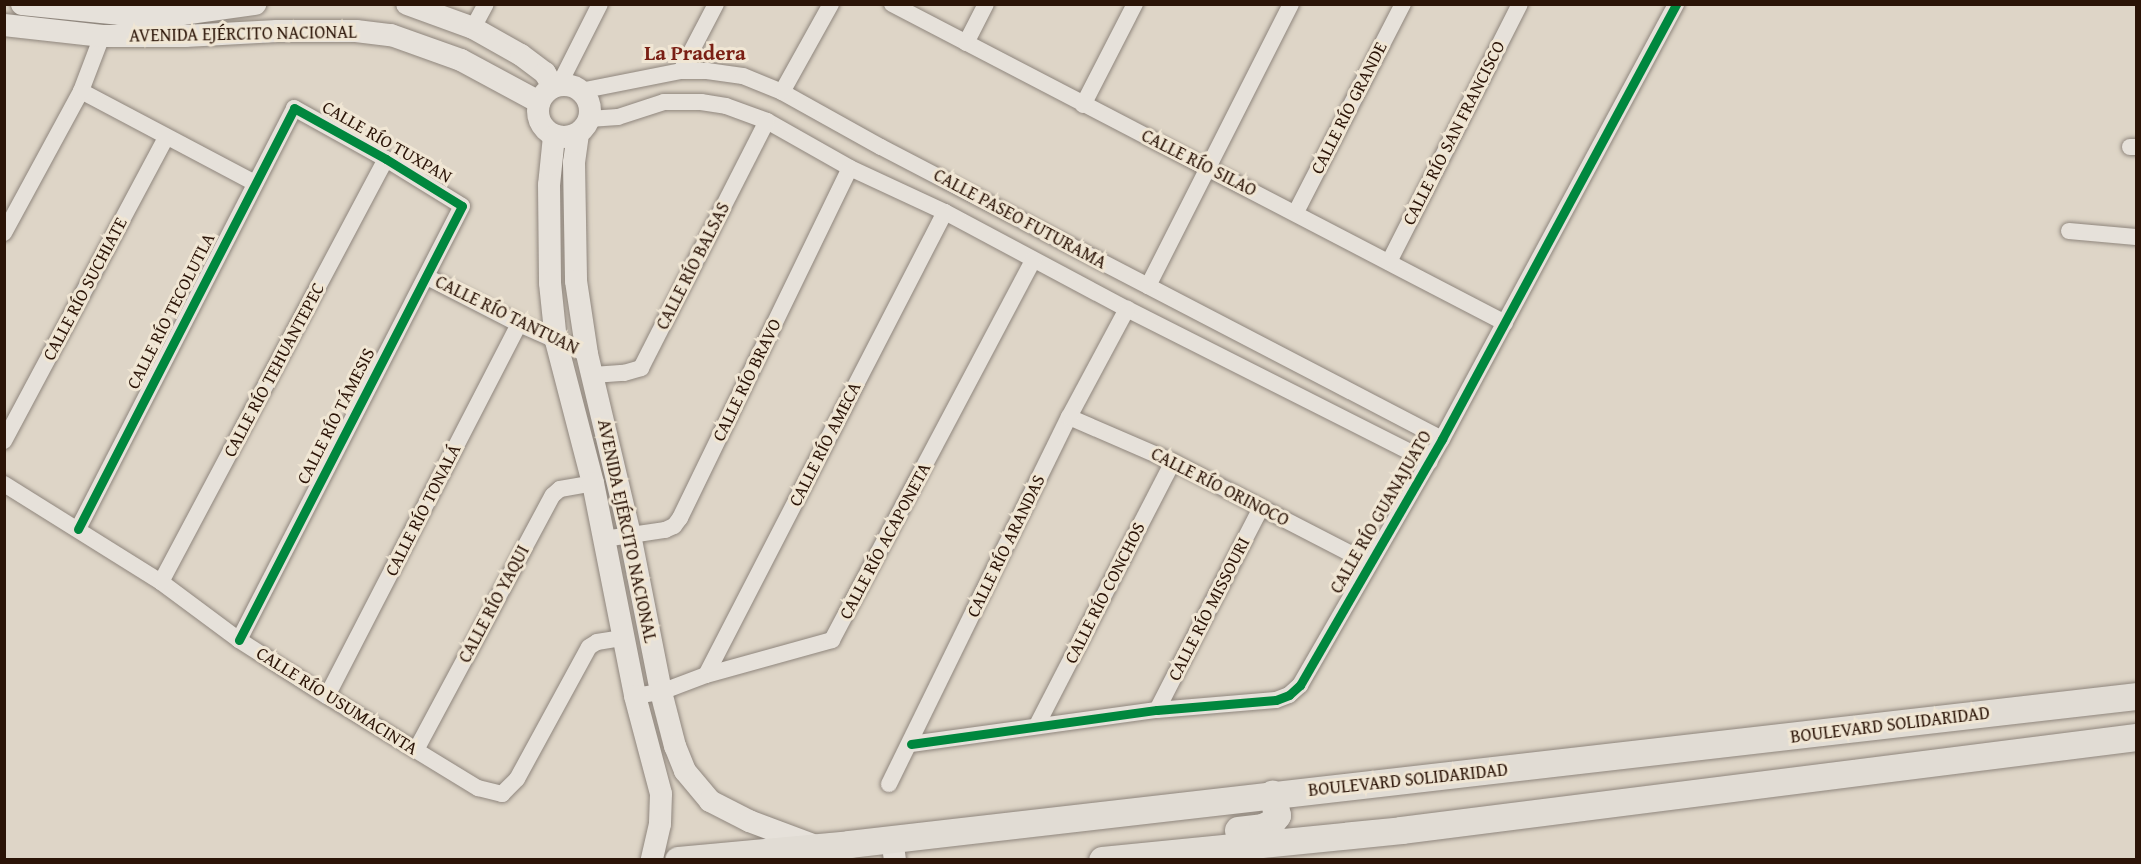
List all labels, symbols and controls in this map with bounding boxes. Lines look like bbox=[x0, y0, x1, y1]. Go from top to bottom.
street label: AVENIDA EJÉRCITO NACIONAL bbox=[129, 21, 357, 47]
street label: CALLE RÍO SAN FRANCISCO bbox=[1398, 37, 1510, 229]
street label: CALLE RÍO GRANDE bbox=[1306, 38, 1392, 178]
district label: La Pradera bbox=[644, 40, 746, 66]
street label: CALLE RÍO TUXPAN bbox=[318, 96, 456, 188]
street label: CALLE RÍO SILAO bbox=[1138, 125, 1260, 201]
street label: CALLE PASEO FUTURAMA bbox=[930, 164, 1110, 274]
street label: CALLE RÍO BALSAS bbox=[652, 199, 734, 333]
street label: CALLE RÍO SUCHIATE bbox=[38, 214, 132, 364]
street label: CALLE RÍO TECOLUTLA bbox=[122, 230, 220, 392]
street label: CALLE RÍO TANTUAN bbox=[432, 271, 582, 359]
street label: CALLE RÍO TEHUANTEPEC bbox=[219, 279, 329, 461]
street label: CALLE RÍO BRAVO bbox=[708, 315, 786, 445]
street label: CALLE RÍO TÁMESIS bbox=[292, 344, 380, 488]
street label: CALLE RÍO AMECA bbox=[784, 378, 866, 510]
street label: AVENIDA EJÉRCITO NACIONAL bbox=[593, 417, 661, 645]
street label: CALLE RÍO GUANAJUATO bbox=[1326, 427, 1436, 597]
street label: CALLE RÍO TONALÁ bbox=[380, 441, 466, 579]
street label: CALLE RÍO ORINOCO bbox=[1147, 443, 1293, 531]
street label: CALLE RÍO ACAPONETA bbox=[835, 459, 935, 623]
street label: CALLE RÍO ARANDAS bbox=[962, 471, 1050, 621]
street label: CALLE RÍO CONCHOS bbox=[1060, 519, 1150, 667]
street label: CALLE RÍO MISSOURI bbox=[1163, 534, 1255, 684]
street label: CALLE RÍO YAQUI bbox=[454, 542, 534, 666]
street label: CALLE RÍO USUMACINTA bbox=[252, 642, 422, 760]
street label: BOULEVARD SOLIDARIDAD bbox=[1789, 702, 1991, 748]
street label: BOULEVARD SOLIDARIDAD bbox=[1307, 759, 1509, 801]

